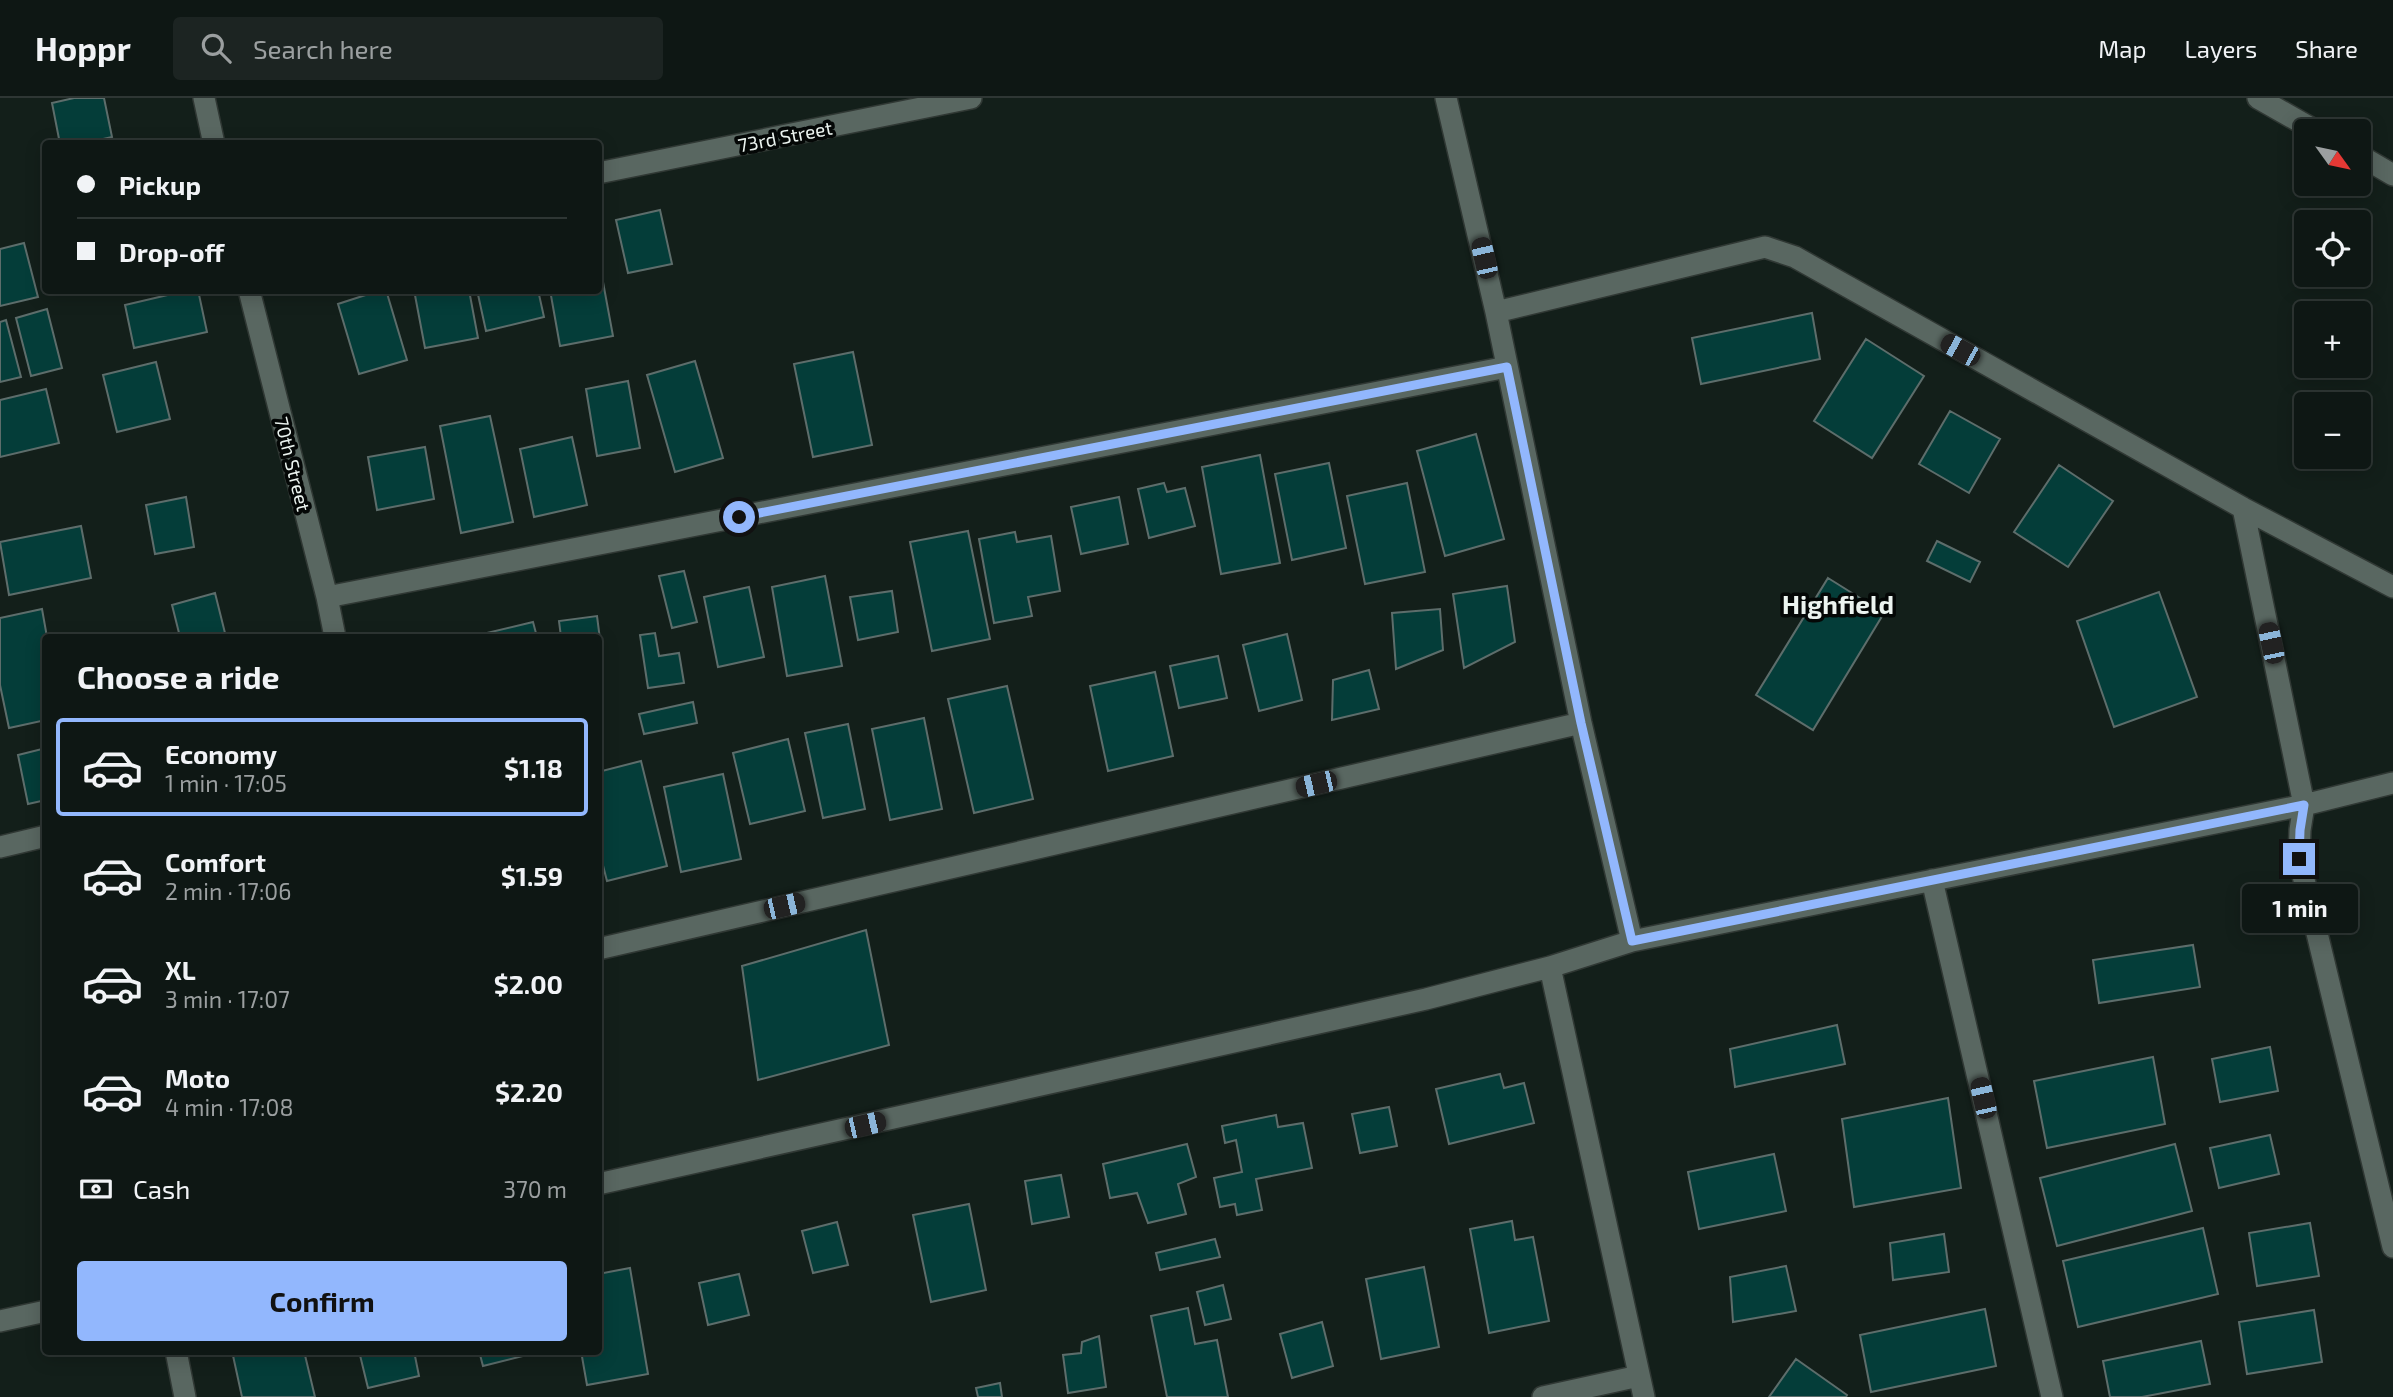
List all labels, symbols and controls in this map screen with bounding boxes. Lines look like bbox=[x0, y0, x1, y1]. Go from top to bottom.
search box bbox=[173, 17, 663, 80]
text: Hoppr bbox=[35, 28, 131, 68]
icon: search bbox=[197, 29, 235, 67]
text: Search here bbox=[253, 33, 393, 64]
text: Map bbox=[2098, 34, 2146, 63]
text: Layers bbox=[2184, 34, 2257, 63]
text: Share bbox=[2295, 34, 2358, 63]
street label: 73rd Street bbox=[736, 116, 834, 156]
north arrow bbox=[2294, 119, 2371, 196]
map controls bbox=[2294, 119, 2371, 469]
text: Pickup bbox=[119, 169, 201, 200]
button: locate bbox=[2294, 210, 2371, 287]
car bbox=[1470, 235, 1499, 281]
text: Drop-off bbox=[119, 236, 224, 267]
button: + bbox=[2294, 301, 2371, 378]
car bbox=[1937, 331, 1984, 369]
button: − bbox=[2294, 392, 2371, 469]
street label: 70th Street bbox=[270, 414, 316, 514]
route start bbox=[723, 501, 755, 533]
district label: Highfield bbox=[1782, 588, 1894, 619]
car bbox=[2257, 620, 2286, 666]
text: Choose a ride bbox=[77, 657, 280, 695]
icon: car bbox=[81, 736, 144, 799]
text: Economy bbox=[165, 738, 277, 769]
text: $1.18 bbox=[504, 752, 563, 783]
text: 1 min · 17:05 bbox=[165, 769, 287, 797]
car bbox=[1294, 769, 1339, 799]
route end bbox=[2283, 843, 2315, 875]
icon: car bbox=[81, 844, 144, 907]
text: Comfort bbox=[165, 846, 266, 877]
text: $1.59 bbox=[501, 860, 563, 891]
text: 2 min · 17:06 bbox=[165, 877, 291, 905]
callout: 1 min bbox=[2241, 884, 2357, 932]
car bbox=[762, 891, 807, 921]
text: 1 min bbox=[2272, 894, 2328, 922]
icon: car bbox=[81, 952, 144, 1015]
text: XL bbox=[165, 954, 196, 985]
text: $2.00 bbox=[494, 968, 563, 999]
text: 3 min · 17:07 bbox=[165, 985, 290, 1013]
icon: car bbox=[81, 1060, 144, 1123]
text: Moto bbox=[165, 1062, 230, 1093]
car bbox=[1969, 1075, 1998, 1121]
text: $2.20 bbox=[495, 1076, 563, 1107]
text: 4 min · 17:08 bbox=[165, 1093, 293, 1121]
car bbox=[843, 1110, 888, 1140]
icon: cash bbox=[77, 1170, 115, 1208]
text: Cash bbox=[133, 1173, 190, 1204]
text: 370 m bbox=[503, 1175, 567, 1203]
button: Confirm bbox=[77, 1261, 567, 1341]

